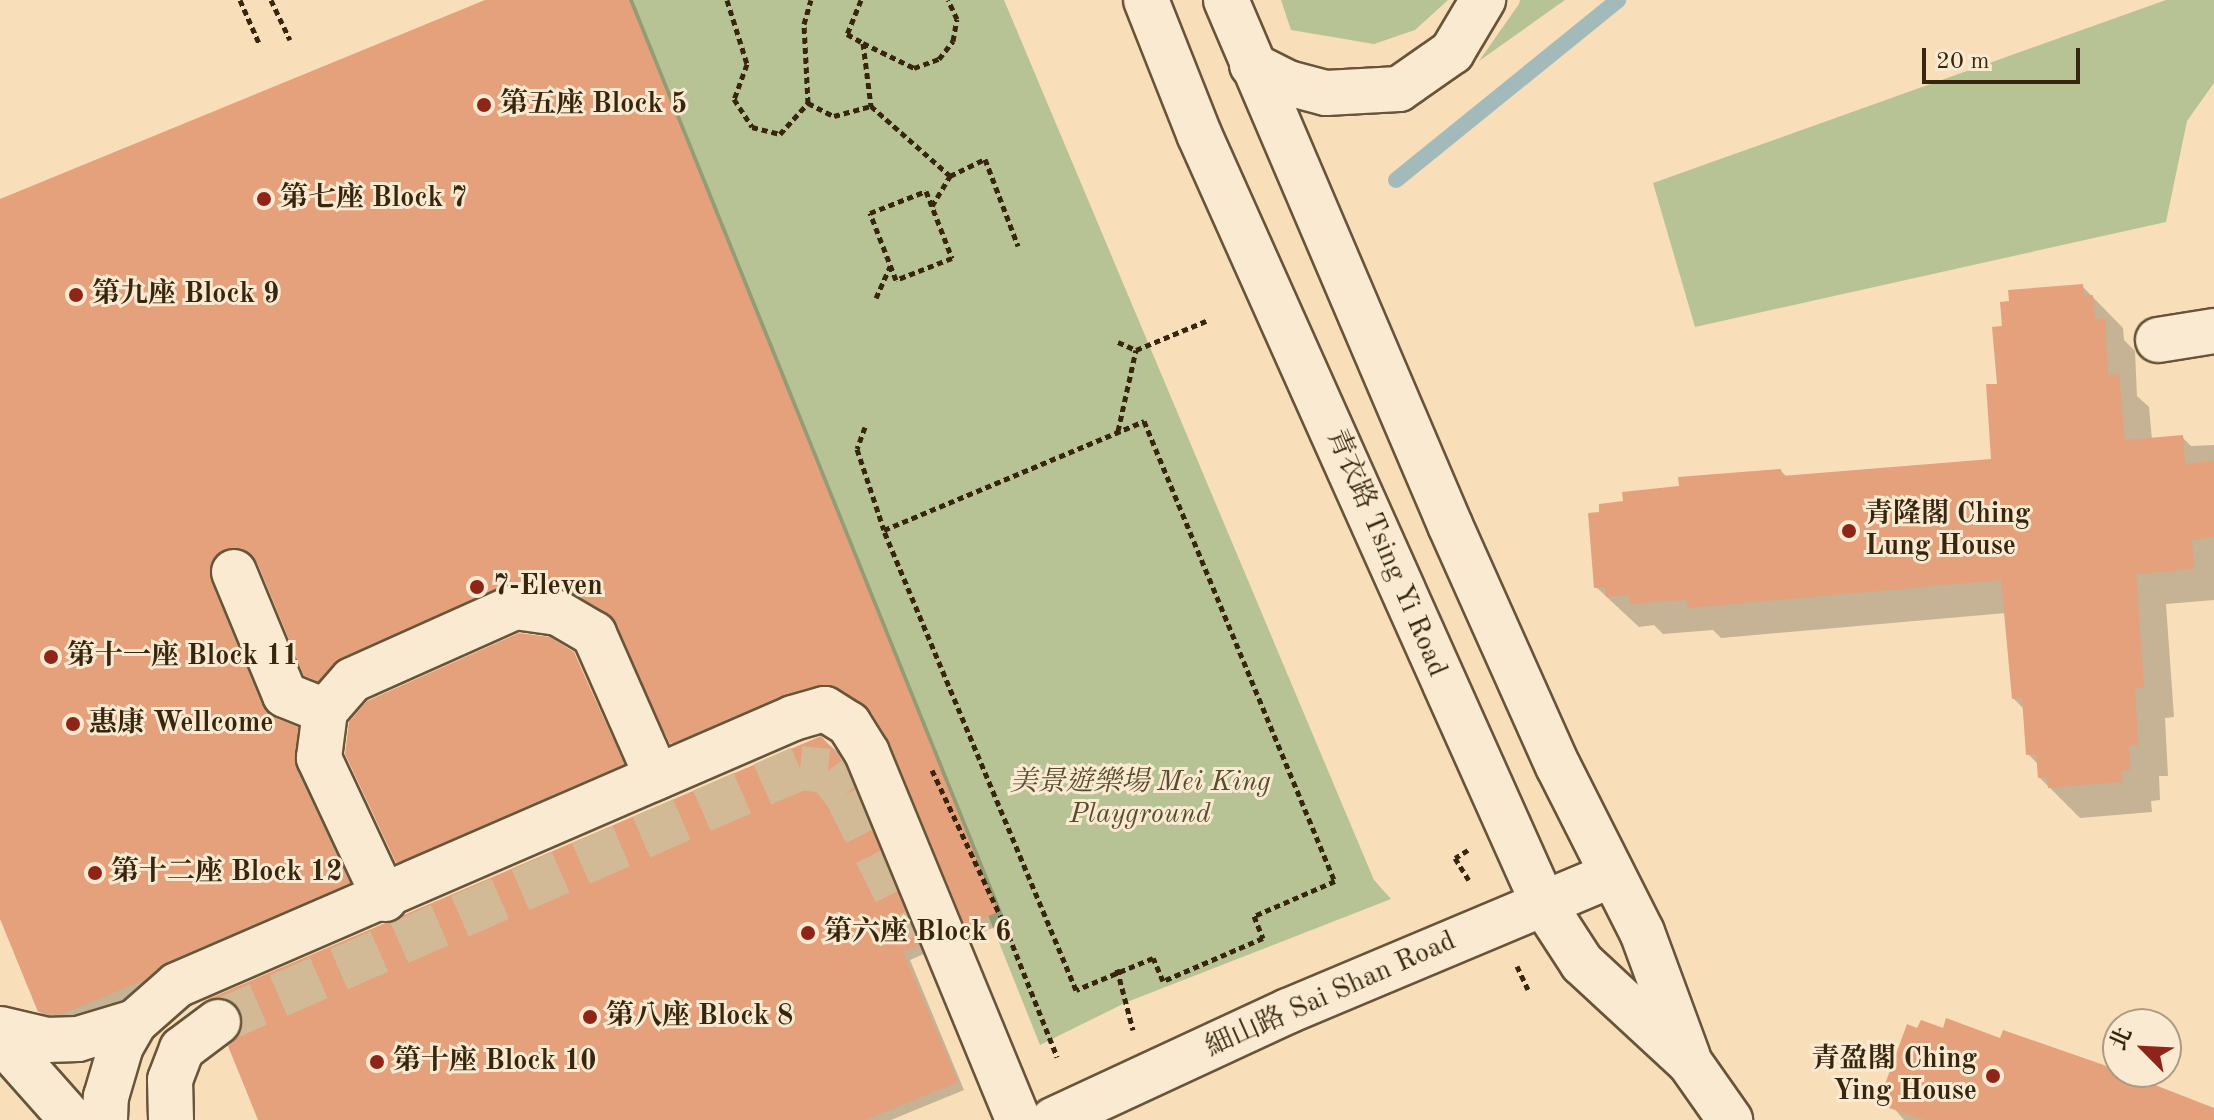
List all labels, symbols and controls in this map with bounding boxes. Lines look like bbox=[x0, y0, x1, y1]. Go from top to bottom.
scale bar bbox=[1926, 32, 2084, 82]
text: 20 m bbox=[1936, 50, 1990, 74]
place label: 第五座 Block 5 bbox=[500, 88, 687, 122]
marker: 第五座 Block 5 bbox=[475, 96, 493, 114]
place label: 第七座 Block 7 bbox=[280, 182, 467, 216]
marker: 第七座 Block 7 bbox=[255, 190, 273, 208]
place label: 第九座 Block 9 bbox=[92, 278, 279, 312]
marker: 第九座 Block 9 bbox=[67, 286, 85, 304]
street label: 青衣路 Tsing Yi Road bbox=[1319, 424, 1453, 682]
place label: 青隆閣 Ching Lung House bbox=[1865, 498, 2030, 564]
marker: 青隆閣 Ching Lung House bbox=[1840, 522, 1858, 540]
place label: 7-Eleven bbox=[493, 570, 603, 604]
marker: 7-Eleven bbox=[468, 578, 486, 596]
place label: 第十一座 Block 11 bbox=[67, 640, 299, 674]
marker: 第十一座 Block 11 bbox=[42, 648, 60, 666]
place label: 惠康 Wellcome bbox=[89, 707, 274, 741]
marker: 惠康 Wellcome bbox=[64, 715, 82, 733]
park label: 美景遊樂場 Mei King Playground bbox=[1009, 766, 1271, 832]
place label: 第十二座 Block 12 bbox=[111, 856, 343, 890]
marker: 第十二座 Block 12 bbox=[86, 864, 104, 882]
place label: 第六座 Block 6 bbox=[824, 916, 1011, 950]
marker: 第六座 Block 6 bbox=[799, 924, 817, 942]
street label: 細山路 Sai Shan Road bbox=[1201, 925, 1461, 1065]
place label: 第八座 Block 8 bbox=[606, 1000, 793, 1034]
marker: 第八座 Block 8 bbox=[581, 1008, 599, 1026]
north arrow bbox=[2102, 1008, 2182, 1088]
text: 北 bbox=[2107, 1025, 2136, 1054]
place label: 青盈閣 Ching Ying House bbox=[1812, 1043, 1977, 1109]
place label: 第十座 Block 10 bbox=[393, 1045, 597, 1079]
marker: 第十座 Block 10 bbox=[368, 1053, 386, 1071]
marker: 青盈閣 Ching Ying House bbox=[1984, 1067, 2002, 1085]

